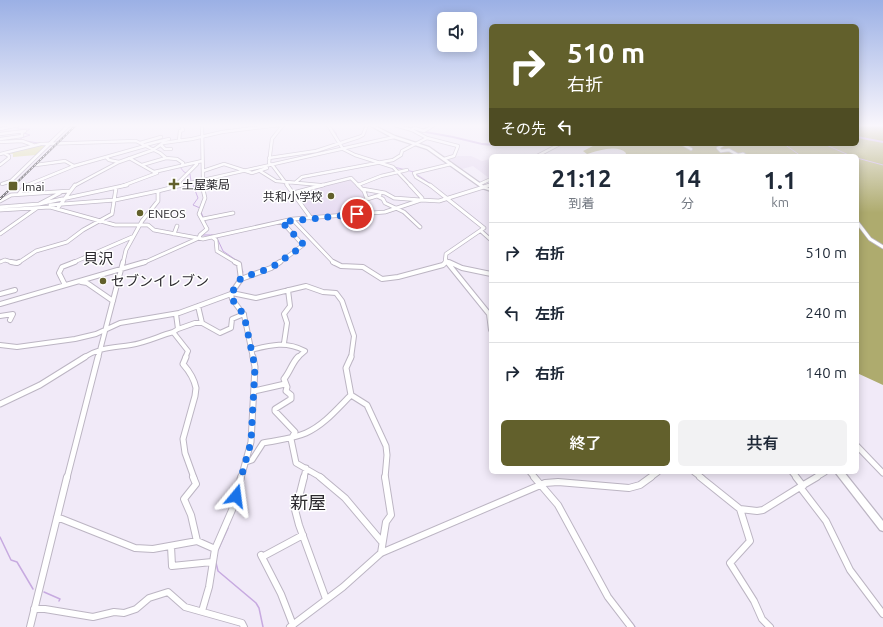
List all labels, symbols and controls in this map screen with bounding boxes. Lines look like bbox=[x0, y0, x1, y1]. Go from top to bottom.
map controls bbox=[437, 12, 477, 52]
button: sound bbox=[437, 12, 477, 52]
text: 510 m bbox=[567, 37, 645, 68]
icon: right bbox=[501, 40, 553, 92]
text: 右折 bbox=[567, 74, 603, 94]
icon: left bbox=[554, 116, 576, 138]
text: その先 bbox=[501, 120, 546, 137]
text: 21:12 bbox=[551, 165, 612, 192]
text: 14 bbox=[674, 165, 701, 192]
text: 1.1 bbox=[764, 167, 797, 194]
place label: 土屋薬局 bbox=[182, 178, 230, 191]
marker: 土屋薬局 bbox=[169, 179, 179, 189]
marker: Imai bbox=[7, 180, 19, 192]
place label: Imai bbox=[22, 180, 45, 193]
place label: 共和小学校 bbox=[263, 190, 323, 203]
marker: 共和小学校 bbox=[326, 191, 336, 201]
text: km bbox=[771, 195, 789, 209]
text: 到着 bbox=[568, 196, 595, 210]
text: 分 bbox=[681, 196, 694, 210]
pin bbox=[340, 197, 374, 231]
icon: arrive bbox=[346, 203, 368, 225]
place label: ENEOS bbox=[148, 207, 185, 220]
marker: ENEOS bbox=[135, 208, 145, 218]
icon: right bbox=[501, 242, 523, 264]
text: 510 m bbox=[805, 244, 847, 261]
text: 右折 bbox=[535, 245, 565, 262]
district label: 貝沢 bbox=[83, 250, 113, 267]
place label: セブンイレブン bbox=[111, 273, 209, 289]
marker: セブンイレブン bbox=[98, 276, 108, 286]
icon: left bbox=[501, 302, 523, 324]
text: 240 m bbox=[805, 304, 847, 321]
text: 左折 bbox=[535, 305, 565, 322]
icon: right bbox=[501, 362, 523, 384]
text: 140 m bbox=[805, 364, 847, 381]
text: 右折 bbox=[535, 365, 565, 382]
button: 終了 bbox=[501, 420, 670, 466]
button: 共有 bbox=[678, 420, 847, 466]
position arrow bbox=[215, 475, 257, 517]
district label: 新屋 bbox=[290, 492, 326, 512]

